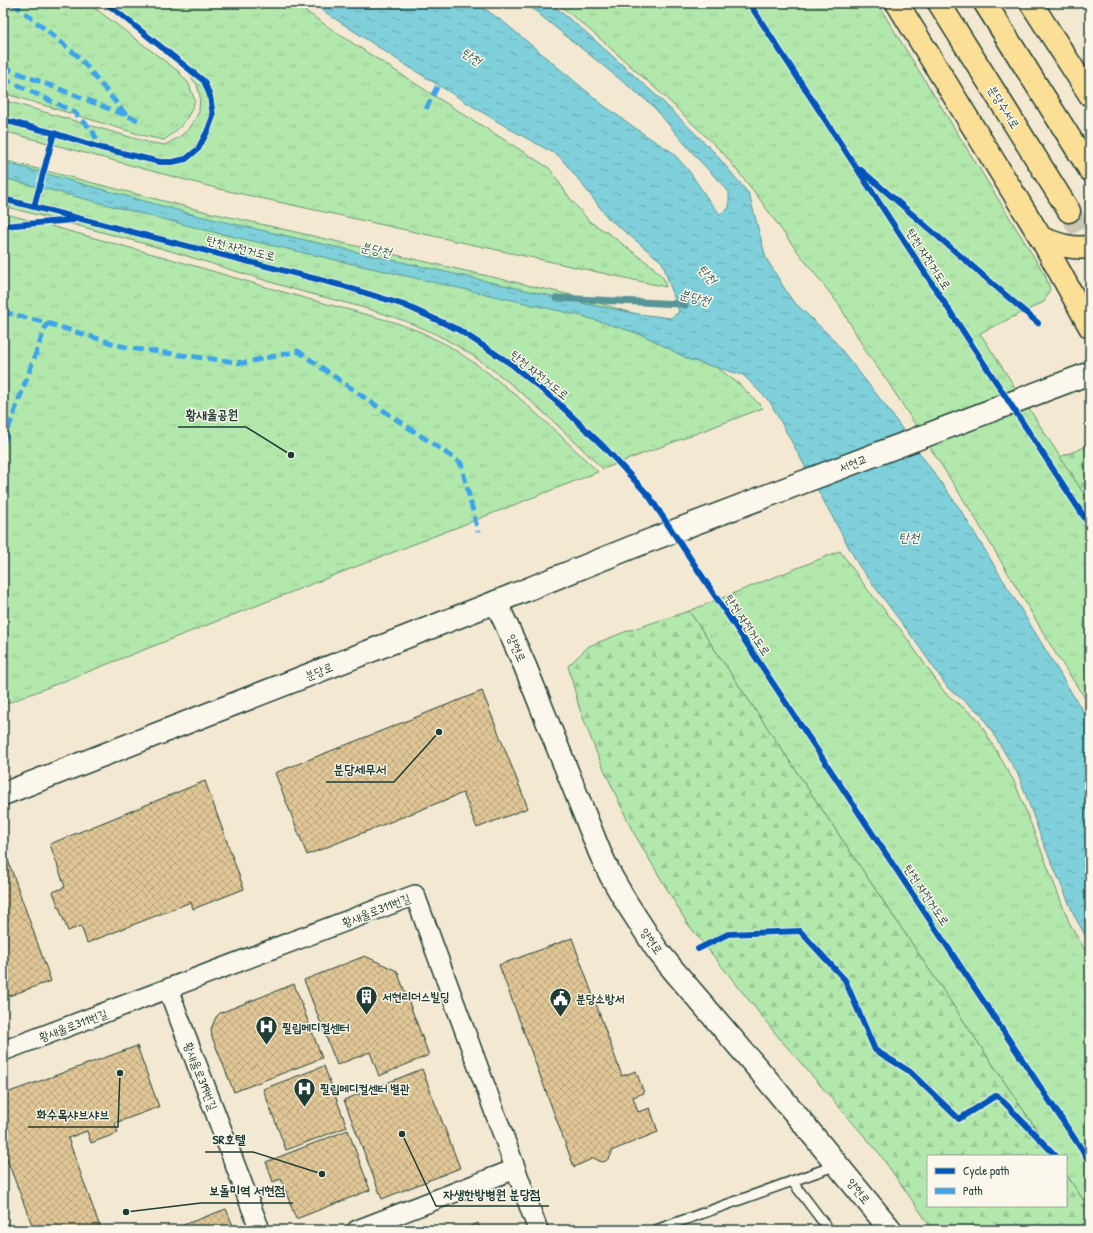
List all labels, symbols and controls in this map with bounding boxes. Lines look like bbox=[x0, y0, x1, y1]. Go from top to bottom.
water label: 탄천 bbox=[458, 43, 487, 70]
street label: 분당수서로 bbox=[984, 82, 1024, 132]
street label: 탄천 자전거도로 bbox=[903, 225, 955, 293]
street label: 탄천 자전거도로 bbox=[205, 231, 277, 265]
water label: 분당천 bbox=[359, 237, 395, 261]
water label: 탄천 bbox=[694, 260, 723, 289]
water label: 분당천 bbox=[678, 284, 714, 310]
street label: 탄천 자전거도로 bbox=[507, 346, 573, 404]
callout: 황새울공원 bbox=[178, 402, 246, 427]
text: 황새울공원 bbox=[186, 405, 238, 423]
street label: 서현교 bbox=[836, 450, 870, 476]
water label: 탄천 bbox=[899, 528, 921, 546]
street label: 탄천 자전거도로 bbox=[721, 591, 775, 659]
street label: 양현로 bbox=[503, 631, 531, 665]
street label: 분당로 bbox=[302, 658, 336, 684]
callout: 분당세무서 bbox=[326, 757, 394, 782]
text: 분당세무서 bbox=[334, 760, 386, 778]
street label: 탄천 자전거도로 bbox=[900, 861, 954, 929]
street label: 황새울로311번길 bbox=[339, 889, 413, 931]
street label: 양현로 bbox=[637, 924, 667, 958]
building icon: 서현리더스빌딩 bbox=[353, 983, 379, 1016]
public building icon: 분당소방서 bbox=[547, 985, 573, 1018]
place label: 서현리더스빌딩 bbox=[382, 988, 450, 1005]
place label: 분당소방서 bbox=[576, 990, 625, 1007]
street label: 황새울로311번길 bbox=[36, 1005, 110, 1045]
hospital icon: 필립메디컬센터 bbox=[254, 1014, 280, 1047]
place label: 필립메디컬센터 bbox=[282, 1019, 350, 1036]
street label: 황새울로319번길 bbox=[180, 1039, 222, 1113]
hospital icon: 필립메디컬센터 별관 bbox=[292, 1075, 318, 1108]
place label: 필립메디컬센터 별관 bbox=[320, 1080, 410, 1097]
callout: 화수목샤브샤브 bbox=[28, 1102, 118, 1127]
text: 화수목샤브샤브 bbox=[36, 1105, 110, 1123]
callout: SR호텔 bbox=[205, 1127, 253, 1152]
text: SR호텔 bbox=[213, 1130, 246, 1148]
legend bbox=[927, 1155, 1067, 1207]
text: Cycle path bbox=[963, 1162, 1009, 1179]
street label: 양현로 bbox=[843, 1174, 875, 1208]
callout: 보돌미역 서현점 bbox=[201, 1178, 293, 1203]
text: 보돌미역 서현점 bbox=[209, 1181, 286, 1199]
callout: 자생한방병원 분당점 bbox=[436, 1181, 549, 1206]
text: Path bbox=[963, 1182, 983, 1199]
text: 자생한방병원 분당점 bbox=[442, 1185, 541, 1203]

